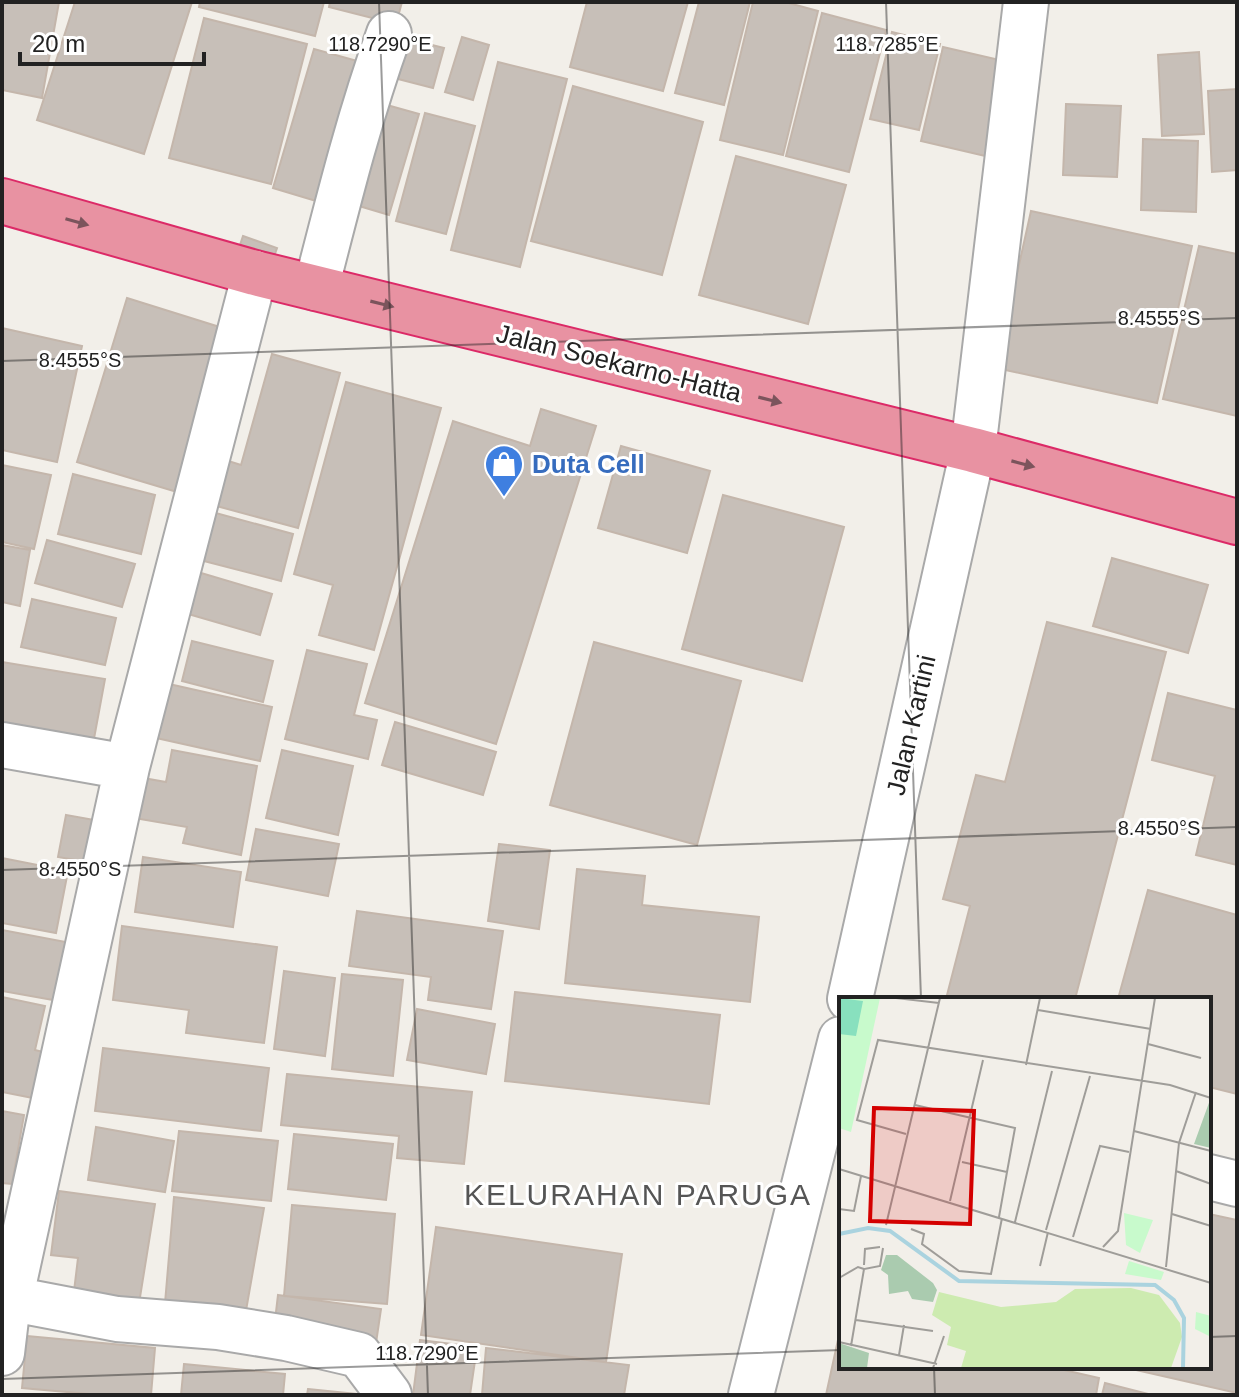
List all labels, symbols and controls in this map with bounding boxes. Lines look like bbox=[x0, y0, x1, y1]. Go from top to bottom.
scale bar bbox=[20, 16, 204, 66]
text: 20 m bbox=[32, 30, 85, 57]
text: 118.7290°E bbox=[328, 33, 432, 55]
text: 118.7285°E bbox=[835, 33, 939, 55]
one-way arrow bbox=[65, 216, 89, 229]
one-way arrow bbox=[370, 298, 395, 311]
text: 8.4555°S bbox=[1118, 307, 1200, 329]
street label: Jalan Soekarno-Hatta bbox=[493, 318, 745, 408]
text: 8.4555°S bbox=[39, 349, 121, 371]
one-way arrow bbox=[758, 395, 783, 407]
shop icon: Duta Cell bbox=[483, 443, 525, 498]
place label: Duta Cell bbox=[532, 449, 645, 479]
one-way arrow bbox=[1010, 458, 1035, 470]
street label: Jalan Kartini bbox=[880, 652, 942, 798]
text: 8.4550°S bbox=[1118, 817, 1200, 839]
text: 8.4550°S bbox=[39, 858, 121, 880]
inset map bbox=[839, 997, 1211, 1369]
district label: KELURAHAN PARUGA bbox=[464, 1178, 812, 1211]
text: 118.7290°E bbox=[375, 1342, 479, 1364]

